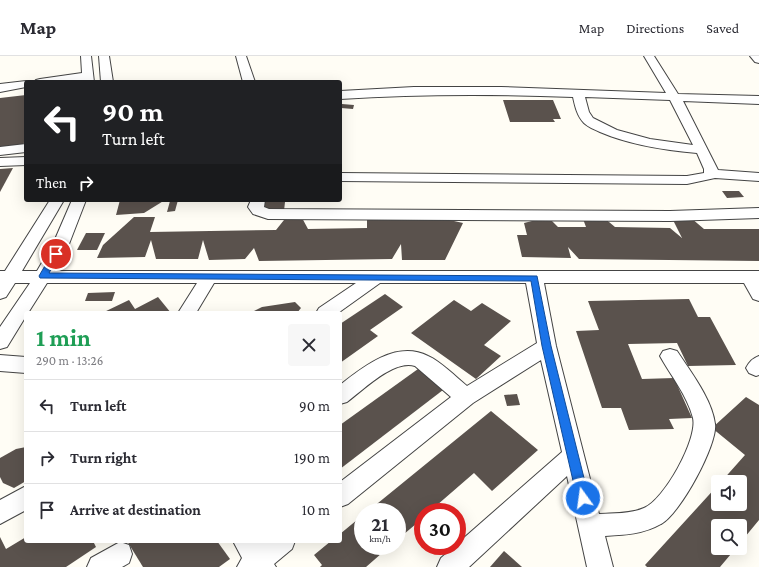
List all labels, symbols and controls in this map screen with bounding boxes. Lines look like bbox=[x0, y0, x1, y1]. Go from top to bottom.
text: Map bbox=[20, 17, 56, 38]
text: Map bbox=[579, 20, 604, 36]
text: Directions bbox=[626, 20, 684, 36]
text: Saved bbox=[706, 20, 739, 36]
icon: left bbox=[36, 96, 88, 148]
text: 90 m bbox=[102, 96, 163, 127]
text: Turn left bbox=[102, 129, 165, 149]
icon: right bbox=[75, 172, 97, 194]
text: Then bbox=[36, 175, 67, 191]
pin bbox=[39, 237, 73, 271]
icon: arrive bbox=[45, 243, 67, 265]
text: 1 min bbox=[36, 324, 91, 351]
button: close bbox=[288, 324, 330, 366]
text: 290 m · 13:26 bbox=[36, 353, 103, 368]
icon: left bbox=[36, 395, 58, 417]
text: Turn left bbox=[70, 398, 126, 414]
text: 90 m bbox=[299, 398, 330, 414]
icon: right bbox=[36, 447, 58, 469]
text: Turn right bbox=[70, 450, 137, 466]
text: 190 m bbox=[294, 450, 330, 466]
map controls bbox=[711, 475, 747, 555]
button: sound bbox=[711, 475, 747, 511]
position arrow bbox=[562, 477, 604, 519]
icon: arrive bbox=[36, 499, 58, 521]
text: Arrive at destination bbox=[70, 502, 201, 518]
text: 10 m bbox=[302, 502, 330, 518]
speed limit sign: 30 bbox=[414, 503, 466, 555]
text: 21 bbox=[371, 513, 389, 535]
button: search bbox=[711, 519, 747, 555]
text: km/h bbox=[369, 533, 391, 544]

